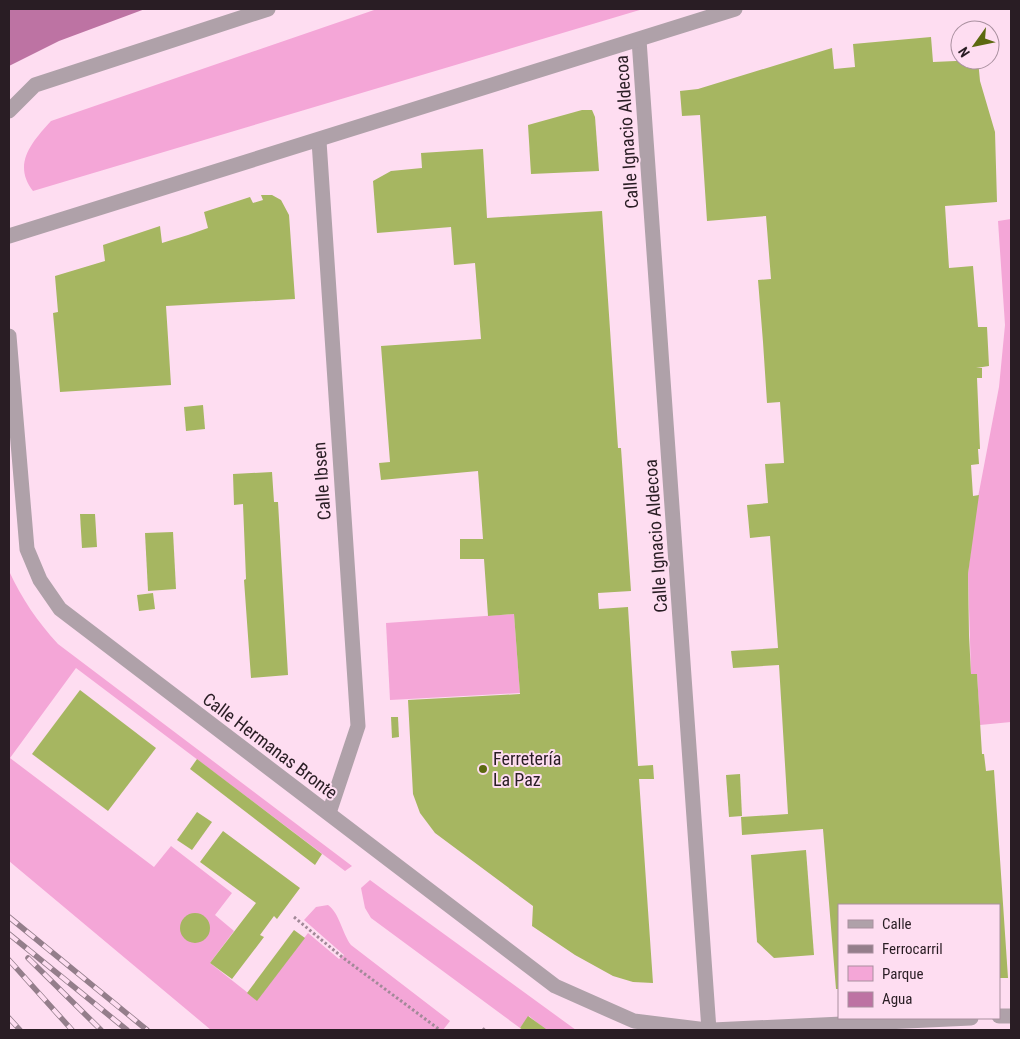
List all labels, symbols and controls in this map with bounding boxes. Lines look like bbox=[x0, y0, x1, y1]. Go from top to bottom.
north arrow bbox=[950, 20, 1000, 70]
text: N bbox=[955, 44, 973, 60]
street label: Calle Ignacio Aldecoa bbox=[611, 55, 642, 210]
street label: Calle Ibsen bbox=[308, 441, 335, 521]
street label: Calle Ignacio Aldecoa bbox=[640, 459, 671, 614]
street label: Calle Hermanas Bronte bbox=[199, 688, 342, 803]
place label: Ferretería La Paz bbox=[493, 748, 561, 790]
marker: Ferretería La Paz bbox=[477, 763, 489, 775]
legend bbox=[838, 904, 1000, 1019]
text: Calle bbox=[882, 915, 912, 933]
text: Ferrocarril bbox=[882, 940, 943, 958]
text: Parque bbox=[882, 965, 924, 983]
text: Agua bbox=[882, 990, 912, 1008]

